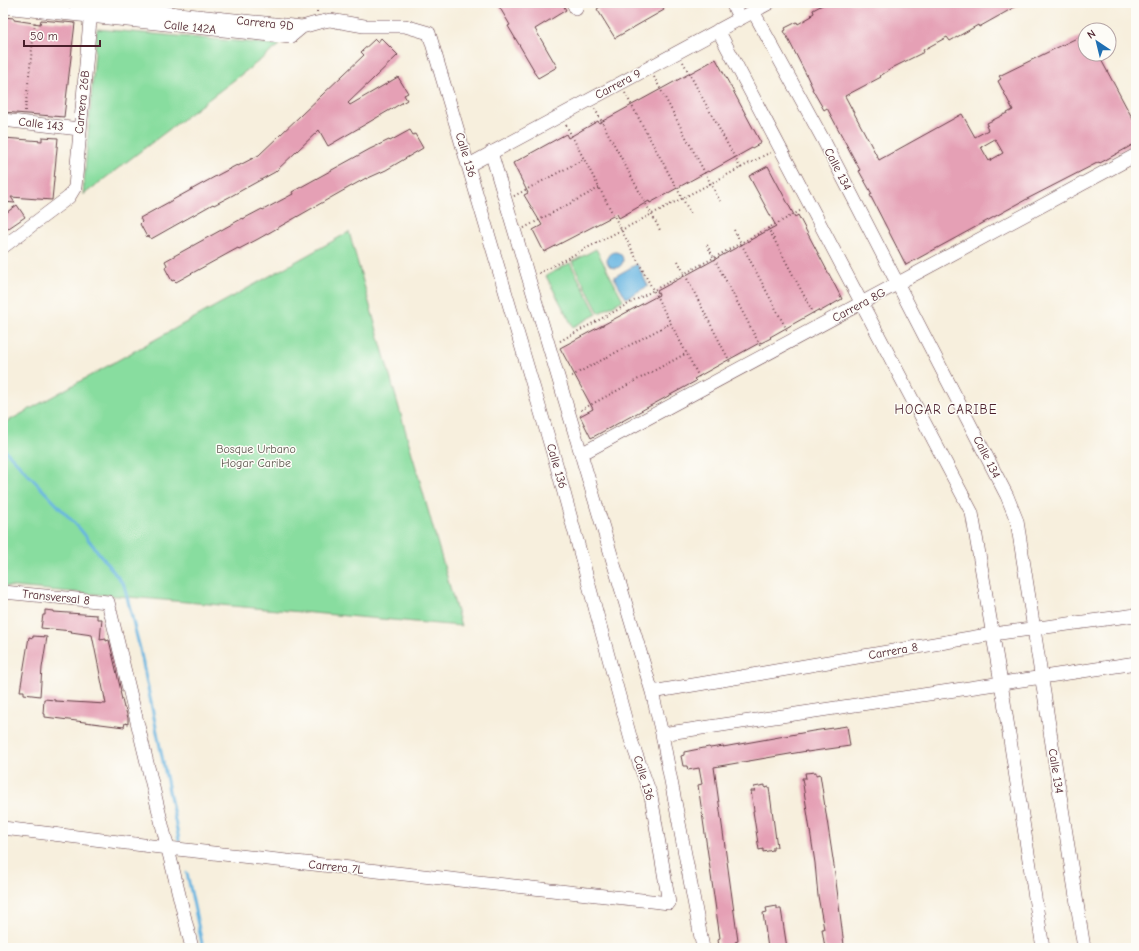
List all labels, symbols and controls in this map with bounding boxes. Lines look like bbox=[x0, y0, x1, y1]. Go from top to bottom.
street label: Carrera 9D bbox=[236, 13, 294, 33]
street label: Calle 142A bbox=[163, 17, 217, 37]
scale bar bbox=[24, 22, 100, 48]
north arrow bbox=[1077, 22, 1117, 62]
text: N bbox=[1085, 27, 1098, 42]
text: 50 m bbox=[30, 29, 58, 43]
street label: Carrera 9 bbox=[593, 66, 643, 102]
street label: Carrera 26B bbox=[72, 70, 92, 134]
street label: Calle 143 bbox=[18, 114, 64, 134]
street label: Calle 136 bbox=[453, 131, 479, 179]
street label: Calle 134 bbox=[821, 146, 855, 193]
street label: Carrera 8G bbox=[830, 285, 888, 325]
district label: HOGAR CARIBE bbox=[895, 402, 998, 417]
street label: Calle 134 bbox=[970, 434, 1004, 481]
park label: Bosque Urbano Hogar Caribe bbox=[216, 442, 296, 470]
street label: Calle 136 bbox=[544, 442, 570, 490]
street label: Transversal 8 bbox=[21, 586, 91, 608]
street label: Carrera 8 bbox=[867, 640, 919, 662]
street label: Calle 134 bbox=[1046, 747, 1067, 795]
street label: Calle 136 bbox=[631, 754, 657, 802]
street label: Carrera 7L bbox=[308, 857, 364, 877]

